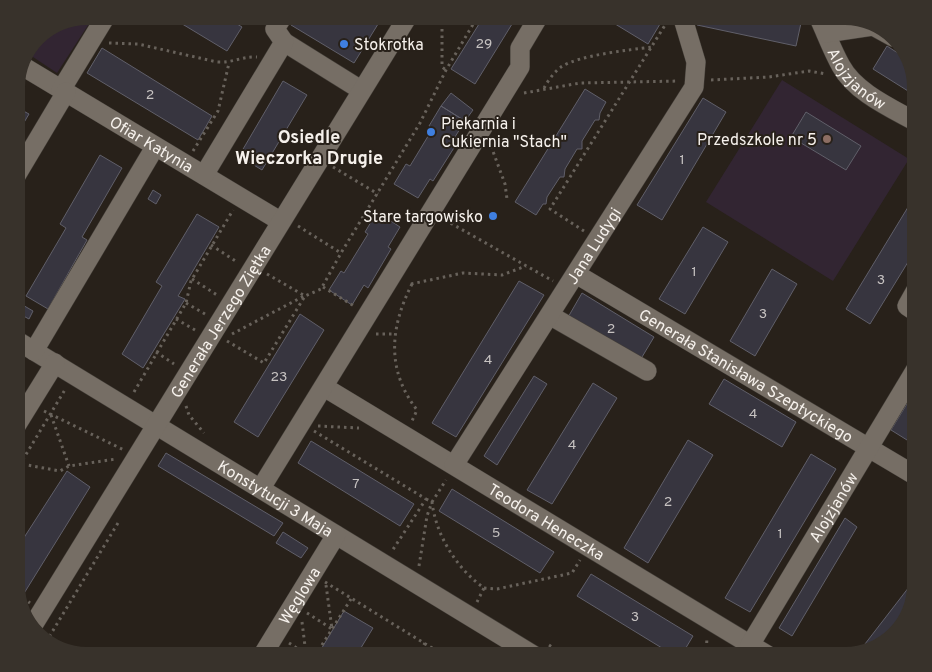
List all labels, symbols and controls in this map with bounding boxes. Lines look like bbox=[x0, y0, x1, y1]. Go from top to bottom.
place label: Stokrotka bbox=[354, 36, 424, 56]
house number: 29 bbox=[476, 36, 492, 53]
marker: Stokrotka bbox=[338, 38, 350, 50]
street label: Alojzjanów bbox=[821, 45, 889, 115]
house number: 2 bbox=[146, 87, 154, 104]
street label: Ofiar Katynia bbox=[105, 113, 196, 178]
place label: Piekarnia i Cukiernia "Stach" bbox=[441, 115, 567, 153]
marker: Piekarnia i Cukiernia "Stach" bbox=[425, 126, 437, 138]
district label: Osiedle Wieczorka Drugie bbox=[235, 127, 383, 171]
place label: Przedszkole nr 5 bbox=[697, 131, 817, 151]
marker: Przedszkole nr 5 bbox=[821, 133, 833, 145]
house number: 1 bbox=[679, 152, 685, 169]
street label: Jana Ludygi bbox=[563, 204, 627, 289]
place label: Stare targowisko bbox=[363, 208, 483, 228]
marker: Stare targowisko bbox=[487, 210, 499, 222]
street label: Generała Jerzego Ziętka bbox=[167, 242, 276, 402]
house number: 1 bbox=[691, 264, 697, 281]
house number: 3 bbox=[877, 272, 885, 289]
street label: Generała Stanisława Szeptyckiego bbox=[634, 305, 856, 448]
house number: 3 bbox=[759, 306, 767, 323]
house number: 2 bbox=[607, 321, 615, 338]
house number: 4 bbox=[484, 352, 492, 369]
house number: 23 bbox=[271, 369, 288, 386]
house number: 4 bbox=[749, 406, 757, 423]
house number: 4 bbox=[568, 437, 576, 454]
street label: Konstytucji 3 Maja bbox=[213, 457, 336, 543]
street label: Alojzjanów bbox=[806, 469, 864, 547]
house number: 7 bbox=[352, 476, 360, 493]
street label: Teodora Heneczka bbox=[484, 480, 607, 566]
house number: 2 bbox=[664, 494, 672, 511]
house number: 5 bbox=[492, 525, 500, 542]
house number: 1 bbox=[777, 526, 783, 543]
street label: Węglowa bbox=[276, 564, 326, 629]
house number: 3 bbox=[631, 609, 639, 626]

